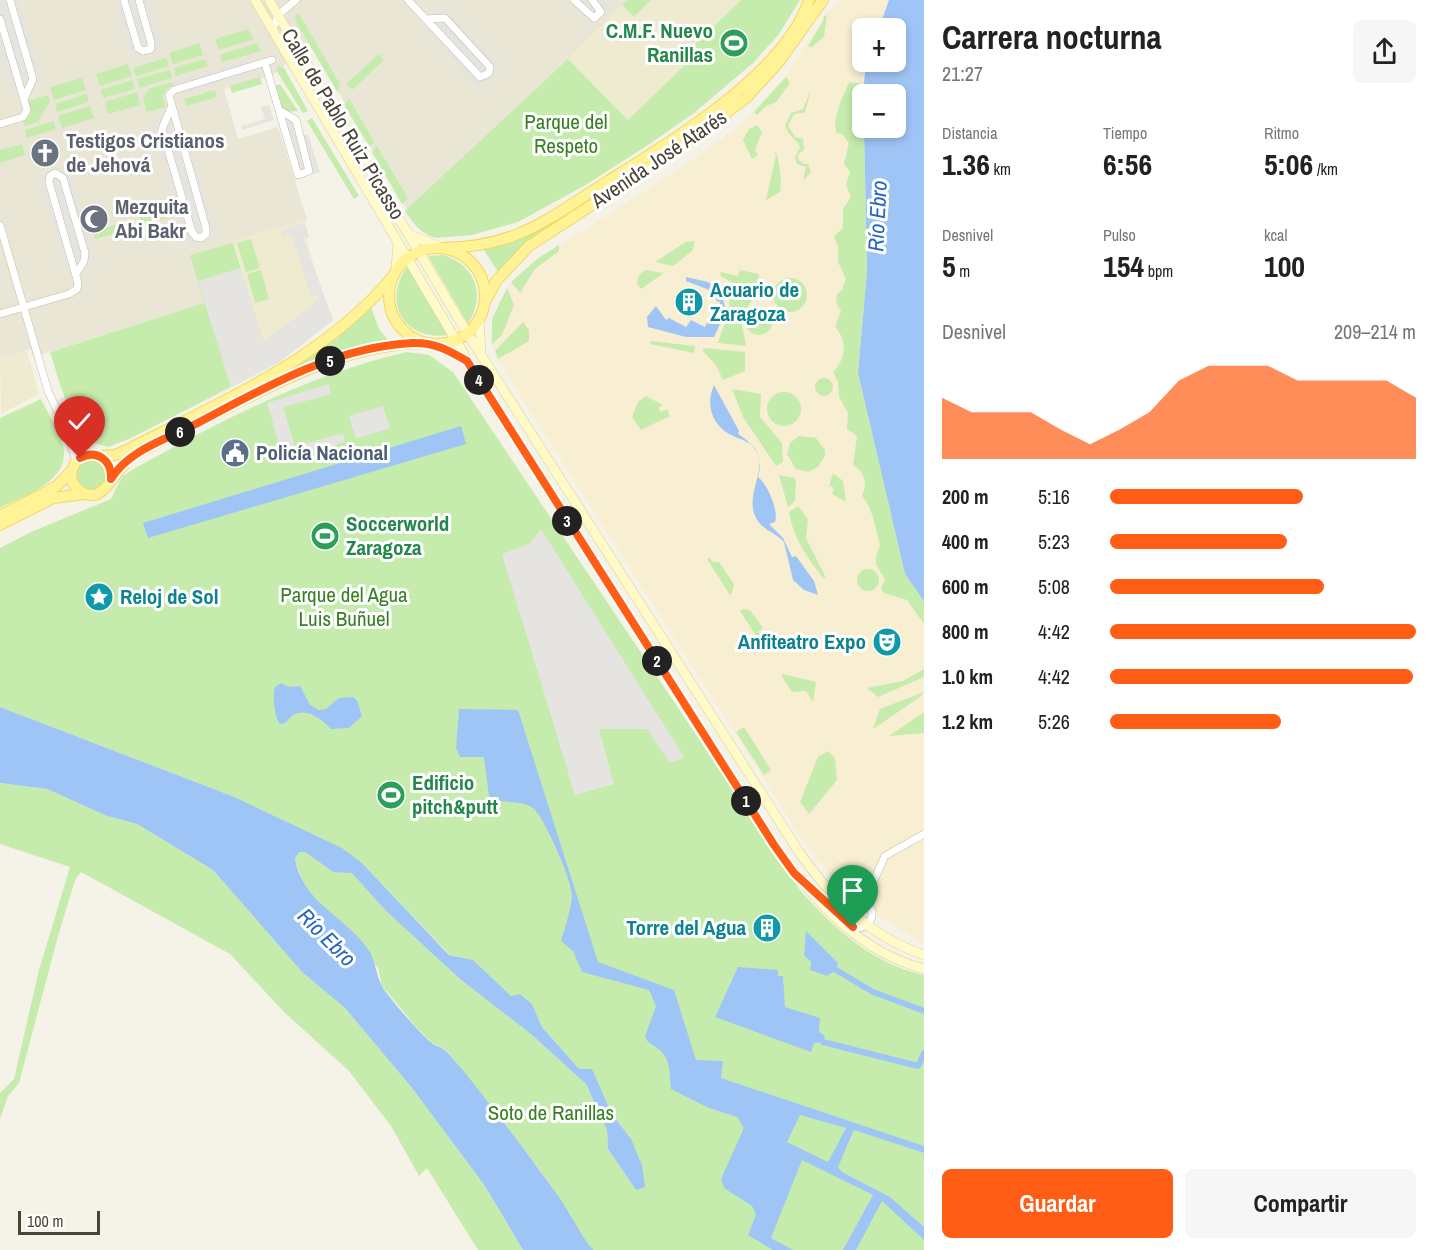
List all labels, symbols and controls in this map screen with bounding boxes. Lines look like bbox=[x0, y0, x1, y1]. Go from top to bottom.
text: Carrera nocturna bbox=[942, 15, 1162, 59]
place label: C.M.F. Nuevo Ranillas bbox=[606, 16, 713, 69]
map controls bbox=[852, 18, 906, 138]
button: + bbox=[852, 18, 906, 72]
button: share bbox=[1353, 20, 1416, 83]
street label: Calle de Pablo Ruiz Picasso bbox=[275, 23, 412, 225]
sports icon: C.M.F. Nuevo Ranillas bbox=[718, 27, 750, 59]
text: 21:27 bbox=[942, 60, 983, 87]
button: − bbox=[852, 84, 906, 138]
street label: Avenida José Atarés bbox=[584, 102, 732, 215]
park label: Parque del Respeto bbox=[524, 107, 608, 160]
text: Distancia bbox=[942, 122, 997, 144]
text: Tiempo bbox=[1103, 122, 1147, 144]
text: Ritmo bbox=[1264, 122, 1299, 144]
place label: Testigos Cristianos de Jehová bbox=[66, 126, 225, 179]
church icon: Testigos Cristianos de Jehová bbox=[29, 137, 61, 169]
text: 1.36 bbox=[942, 144, 990, 184]
text: 6:56 bbox=[1103, 144, 1152, 184]
text: 5:06 bbox=[1264, 144, 1313, 184]
text: km bbox=[990, 158, 1011, 180]
text: /km bbox=[1313, 158, 1338, 180]
water label: Río Ebro bbox=[860, 180, 894, 252]
place label: Mezquita Abi Bakr bbox=[115, 192, 189, 245]
mosque icon: Mezquita Abi Bakr bbox=[78, 203, 110, 235]
text: Desnivel bbox=[942, 224, 993, 246]
text: Pulso bbox=[1103, 224, 1136, 246]
text: kcal bbox=[1264, 224, 1287, 246]
text: 5 bbox=[942, 246, 956, 286]
text: 154 bbox=[1103, 246, 1144, 286]
text: 100 bbox=[1264, 246, 1305, 286]
text: m bbox=[956, 260, 970, 282]
text: bpm bbox=[1144, 260, 1173, 282]
place label: Acuario de Zaragoza bbox=[710, 275, 799, 328]
building icon: Acuario de Zaragoza bbox=[673, 286, 705, 318]
text: Desnivel bbox=[942, 318, 1006, 345]
text: 209–214 m bbox=[1334, 318, 1416, 345]
pin: 5 bbox=[315, 346, 345, 376]
text: 5 bbox=[326, 350, 334, 372]
pin: 4 bbox=[464, 365, 494, 395]
text: 4 bbox=[475, 369, 483, 391]
pin bbox=[54, 396, 105, 458]
icon: check bbox=[63, 405, 96, 438]
pin: 6 bbox=[165, 417, 195, 447]
text: 6 bbox=[176, 421, 184, 443]
public building icon: Policía Nacional bbox=[219, 437, 251, 469]
place label: Policía Nacional bbox=[256, 438, 388, 467]
text: 200 m bbox=[942, 483, 989, 510]
text: 5:16 bbox=[1038, 483, 1070, 510]
pin: 3 bbox=[552, 506, 582, 536]
place label: Soccerworld Zaragoza bbox=[346, 509, 449, 562]
text: 3 bbox=[563, 510, 571, 532]
sports icon: Soccerworld Zaragoza bbox=[309, 520, 341, 552]
text: 400 m bbox=[942, 528, 989, 555]
text: 5:23 bbox=[1038, 528, 1070, 555]
text: 600 m bbox=[942, 573, 989, 600]
text: 5:08 bbox=[1038, 573, 1070, 600]
park label: Parque del Agua Luis Buñuel bbox=[280, 580, 408, 633]
place icon: Reloj de Sol bbox=[83, 581, 115, 613]
place label: Reloj de Sol bbox=[120, 582, 219, 611]
text: 800 m bbox=[942, 618, 989, 645]
text: 4:42 bbox=[1038, 618, 1070, 645]
theatre icon: Anfiteatro Expo bbox=[871, 626, 903, 658]
place label: Anfiteatro Expo bbox=[738, 627, 866, 656]
pin: 2 bbox=[642, 646, 672, 676]
text: 2 bbox=[653, 650, 661, 672]
text: 1.0 km bbox=[942, 663, 993, 690]
text: 4:42 bbox=[1038, 663, 1070, 690]
text: 1.2 km bbox=[942, 708, 993, 735]
text: 5:26 bbox=[1038, 708, 1070, 735]
place label: Edificio pitch&putt bbox=[412, 768, 498, 821]
sports icon: Edificio pitch&putt bbox=[375, 779, 407, 811]
pin: 1 bbox=[731, 786, 761, 816]
text: 1 bbox=[742, 790, 750, 812]
pin bbox=[827, 865, 878, 927]
icon: arrive bbox=[836, 874, 869, 907]
water label: Río Ebro bbox=[291, 901, 363, 973]
building icon: Torre del Agua bbox=[751, 912, 783, 944]
place label: Torre del Agua bbox=[626, 913, 746, 942]
park label: Soto de Ranillas bbox=[488, 1098, 614, 1127]
button: Guardar bbox=[942, 1169, 1173, 1238]
button: Compartir bbox=[1185, 1169, 1416, 1238]
scale bar bbox=[18, 1208, 100, 1236]
text: 100 m bbox=[27, 1210, 63, 1232]

